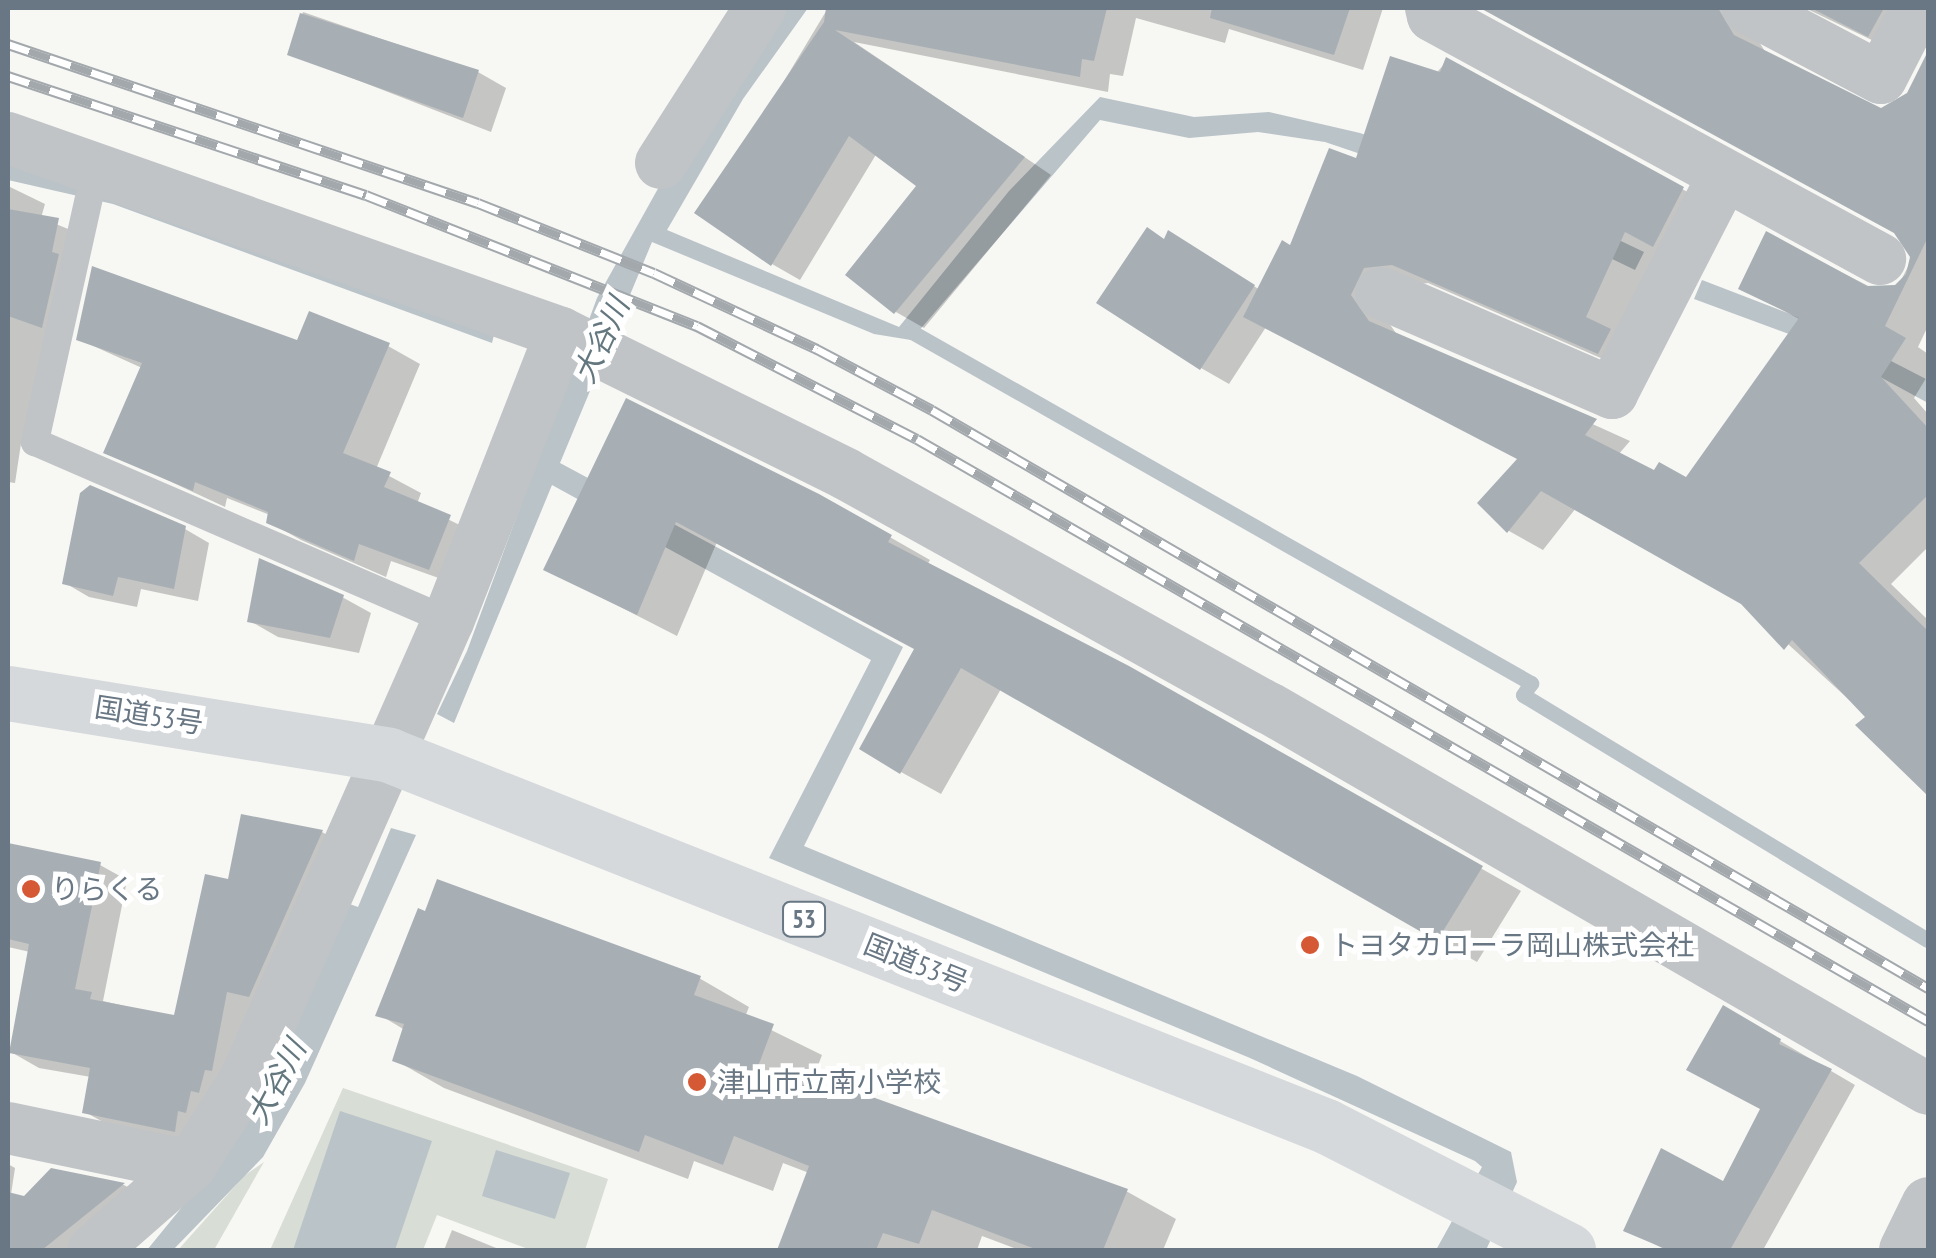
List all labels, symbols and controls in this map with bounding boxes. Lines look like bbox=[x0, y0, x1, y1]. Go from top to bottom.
water label: 大谷川 bbox=[566, 292, 636, 388]
street label: 国道53号 bbox=[92, 690, 206, 740]
place label: りらくる bbox=[51, 872, 163, 906]
marker: りらくる bbox=[20, 878, 42, 900]
road number: 53 bbox=[782, 899, 826, 939]
street label: 国道53号 bbox=[859, 927, 973, 999]
place label: トヨタカローラ岡山株式会社 bbox=[1330, 928, 1694, 962]
marker: トヨタカローラ岡山株式会社 bbox=[1299, 934, 1321, 956]
water label: 大谷川 bbox=[239, 1034, 313, 1130]
place label: 津山市立南小学校 bbox=[717, 1065, 941, 1099]
marker: 津山市立南小学校 bbox=[686, 1071, 708, 1093]

